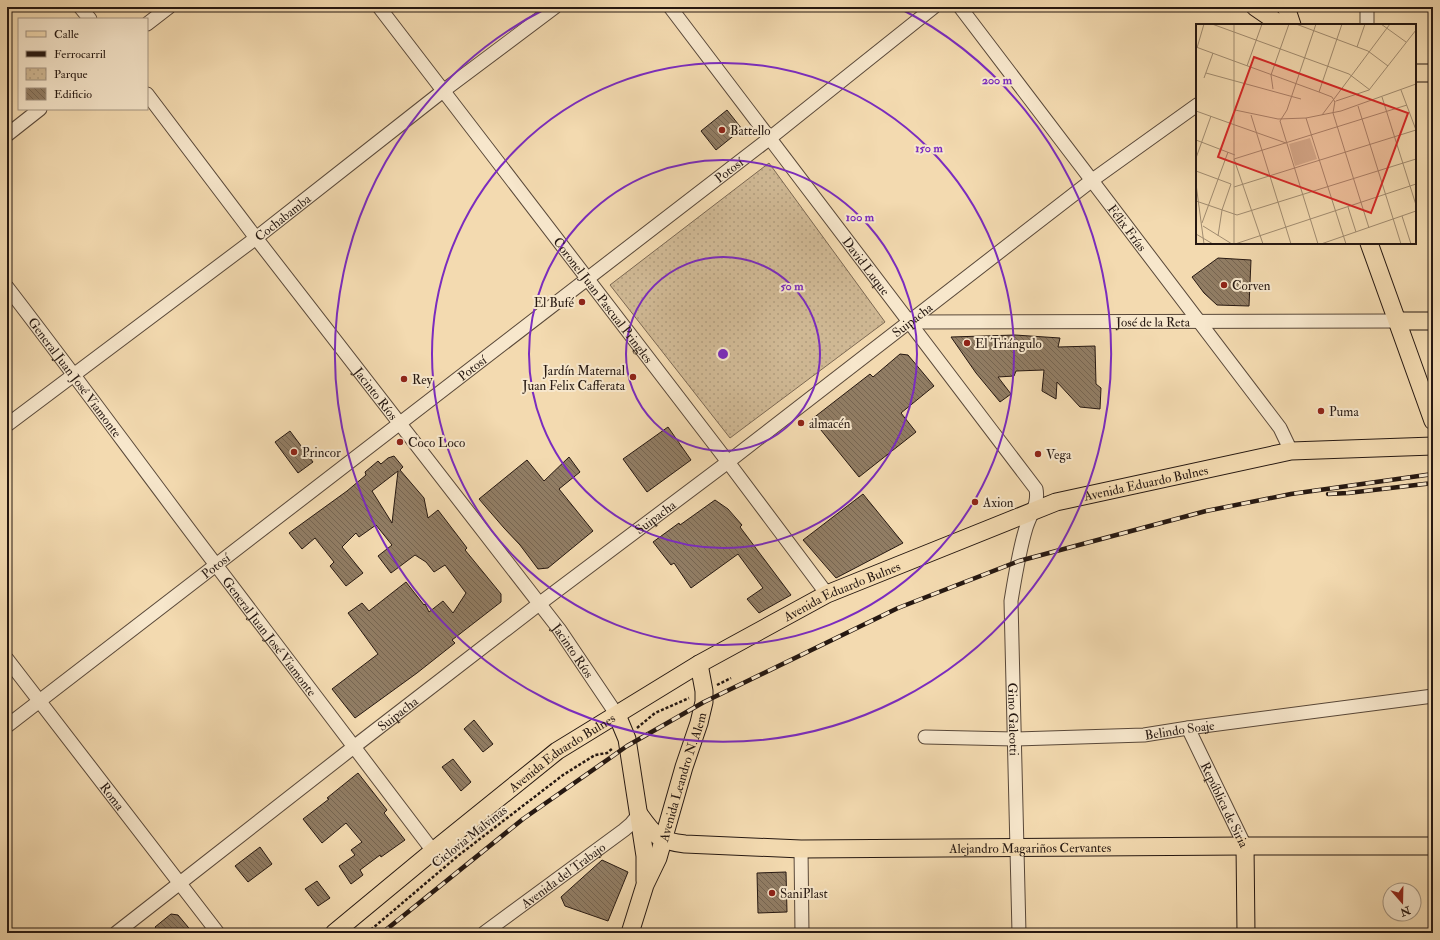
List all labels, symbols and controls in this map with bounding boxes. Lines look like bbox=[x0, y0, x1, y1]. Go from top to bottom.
legend bbox=[18, 18, 148, 110]
inset map bbox=[1196, 24, 1416, 244]
text: Calle bbox=[54, 27, 79, 42]
text: Ferrocarril bbox=[54, 47, 106, 62]
text: Parque bbox=[54, 67, 88, 82]
text: 200 m bbox=[982, 73, 1013, 88]
text: Edificio bbox=[54, 87, 92, 102]
place label: Battello bbox=[730, 123, 771, 139]
marker: Battello bbox=[717, 125, 727, 135]
text: 150 m bbox=[915, 141, 943, 156]
street label: Potosí bbox=[712, 154, 748, 187]
street label: Cochabamba bbox=[252, 191, 315, 245]
street label: Félix Frías bbox=[1104, 202, 1150, 255]
text: 100 m bbox=[846, 210, 875, 225]
street label: Coronel Juan Pascual Pringles bbox=[549, 234, 656, 367]
street label: David Luque bbox=[839, 234, 893, 299]
place label: Corven bbox=[1232, 278, 1271, 294]
text: 50 m bbox=[780, 279, 804, 294]
marker: Corven bbox=[1219, 280, 1229, 290]
place label: El Bufé bbox=[534, 295, 575, 311]
marker: El Bufé bbox=[577, 297, 587, 307]
street label: Suipacha bbox=[889, 299, 937, 341]
street label: José de la Reta bbox=[1115, 314, 1191, 331]
street label: General Juan José Viamonte bbox=[24, 315, 125, 441]
place label: El Triángulo bbox=[975, 336, 1042, 352]
marker: El Triángulo bbox=[962, 338, 972, 348]
centre of rings bbox=[716, 347, 730, 361]
street label: Potosí bbox=[455, 351, 491, 385]
place label: Jardín Maternal Juan Felix Cafferata bbox=[522, 363, 626, 394]
street label: Jacinto Ríos bbox=[349, 364, 401, 424]
place label: Rey bbox=[412, 372, 433, 389]
marker: Jardín Maternal Juan Felix Cafferata bbox=[628, 372, 638, 382]
marker: Rey bbox=[399, 374, 409, 384]
place label: Puma bbox=[1329, 404, 1359, 420]
marker: Puma bbox=[1316, 406, 1326, 416]
place label: almacén bbox=[809, 416, 851, 432]
marker: almacén bbox=[796, 418, 806, 428]
place label: Coco Loco bbox=[408, 435, 465, 451]
marker: Coco Loco bbox=[395, 437, 405, 447]
place label: Princor bbox=[302, 445, 341, 461]
marker: Princor bbox=[289, 447, 299, 457]
place label: Vega bbox=[1046, 447, 1072, 463]
marker: Vega bbox=[1033, 449, 1043, 459]
street label: Avenida Eduardo Bulnes bbox=[1081, 462, 1210, 505]
place label: Axion bbox=[982, 495, 1014, 511]
street label: Suipacha bbox=[632, 497, 680, 538]
marker: Axion bbox=[970, 497, 980, 507]
street label: Potosí bbox=[198, 549, 235, 582]
street label: Avenida Eduardo Bulnes bbox=[780, 558, 903, 626]
street label: General Juan José Viamonte bbox=[219, 574, 320, 700]
street label: Jacinto Ríos bbox=[548, 620, 597, 682]
street label: Gino Galeotti bbox=[1004, 682, 1022, 757]
street label: Suipacha bbox=[375, 693, 422, 735]
street label: Avenida Eduardo Bulnes bbox=[505, 710, 619, 796]
street label: Avenida Leandro N. Alem bbox=[656, 711, 710, 845]
street label: Belindo Soaje bbox=[1144, 718, 1216, 744]
street label: República de Siria bbox=[1197, 760, 1252, 851]
street label: Roma bbox=[96, 780, 128, 814]
street label: Ciclovia Malvinas bbox=[429, 802, 511, 871]
street label: Avenida del Trabajo bbox=[517, 839, 609, 913]
street label: Alejandro Magariños Cervantes bbox=[948, 840, 1112, 857]
north arrow bbox=[1382, 882, 1422, 922]
place label: SaniPlast bbox=[780, 886, 828, 902]
marker: SaniPlast bbox=[767, 888, 777, 898]
text: N bbox=[1397, 903, 1413, 919]

